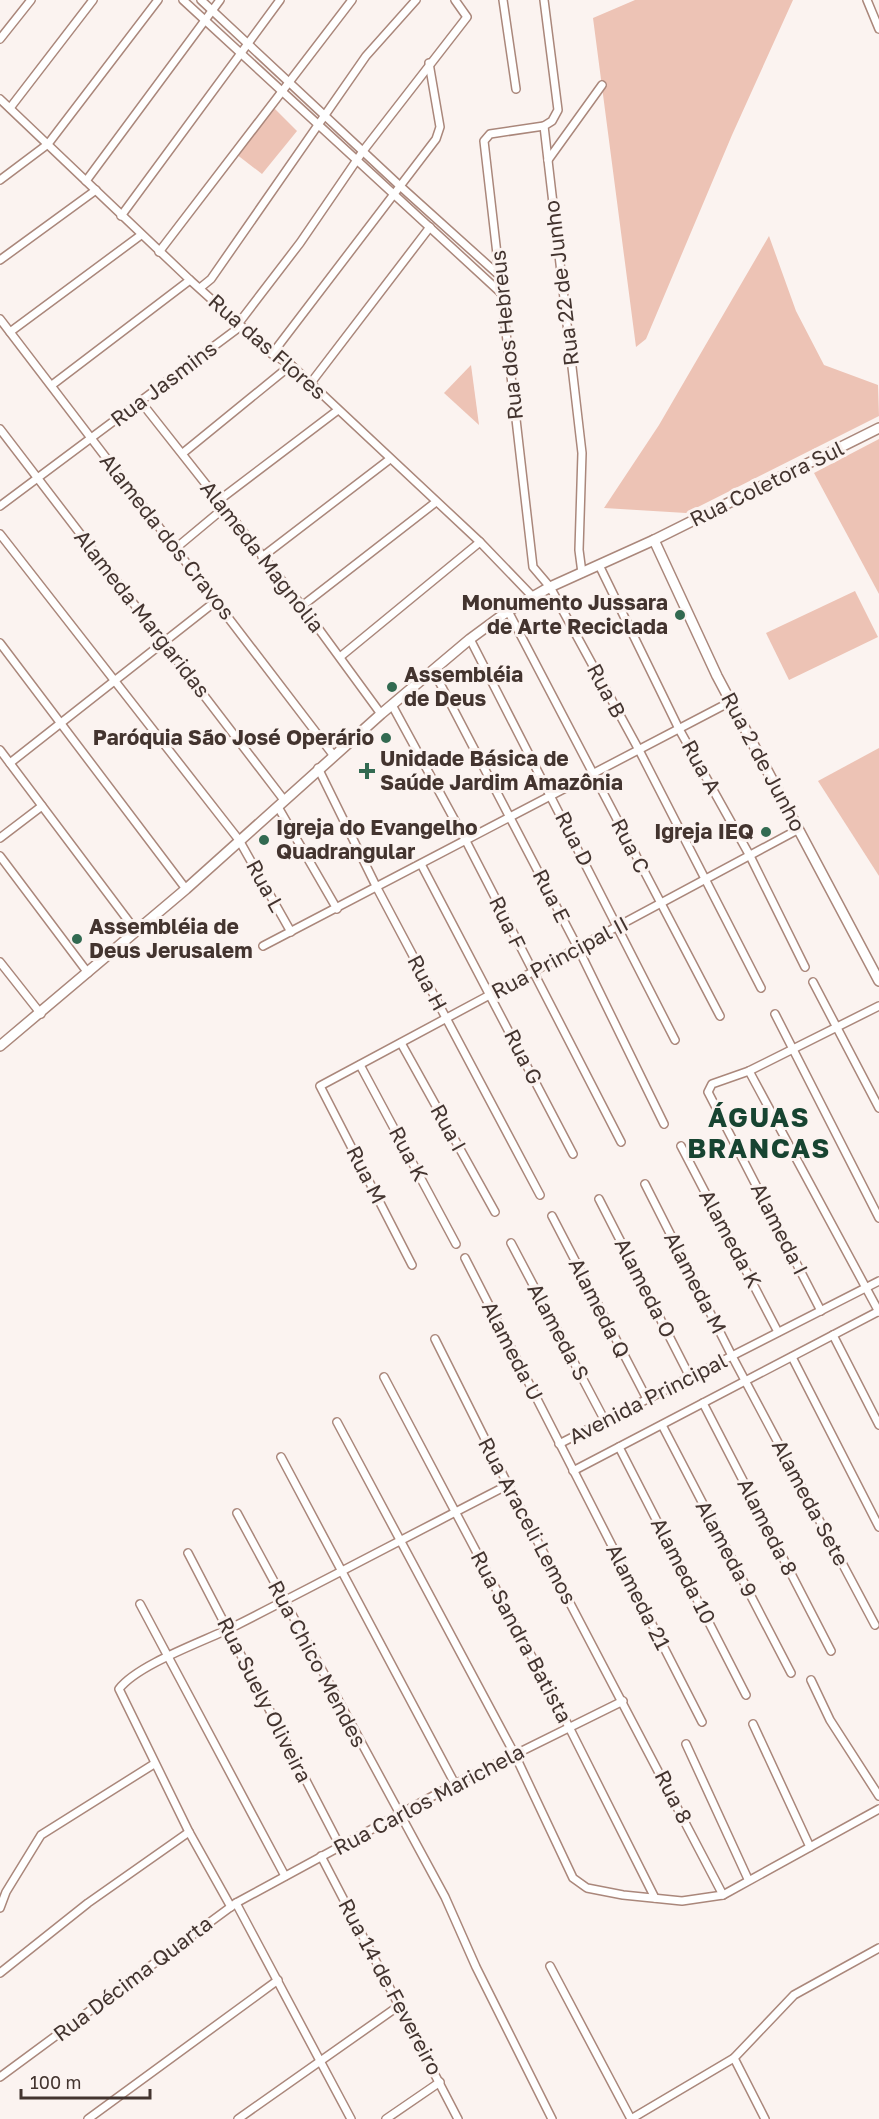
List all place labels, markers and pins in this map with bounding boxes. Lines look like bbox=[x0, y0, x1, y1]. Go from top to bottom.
place label: Monumento Jussara de Arte Reciclada bbox=[462, 589, 668, 639]
marker: Monumento Jussara de Arte Reciclada bbox=[673, 608, 687, 622]
place label: Assembléia de Deus bbox=[404, 661, 523, 711]
marker: Assembléia de Deus bbox=[385, 680, 399, 694]
place label: Paróquia São José Operário bbox=[93, 724, 374, 750]
marker: Paróquia São José Operário bbox=[379, 731, 393, 745]
place label: Unidade Básica de Saúde Jardim Amazônia bbox=[380, 745, 623, 795]
marker: Unidade Básica de Saúde Jardim Amazônia bbox=[358, 762, 376, 780]
place label: Igreja do Evangelho Quadrangular bbox=[276, 814, 478, 864]
place label: Igreja IEQ bbox=[654, 818, 754, 844]
marker: Igreja IEQ bbox=[759, 825, 773, 839]
marker: Igreja do Evangelho Quadrangular bbox=[257, 833, 271, 847]
place label: Assembléia de Deus Jerusalem bbox=[89, 913, 253, 963]
marker: Assembléia de Deus Jerusalem bbox=[70, 932, 84, 946]

